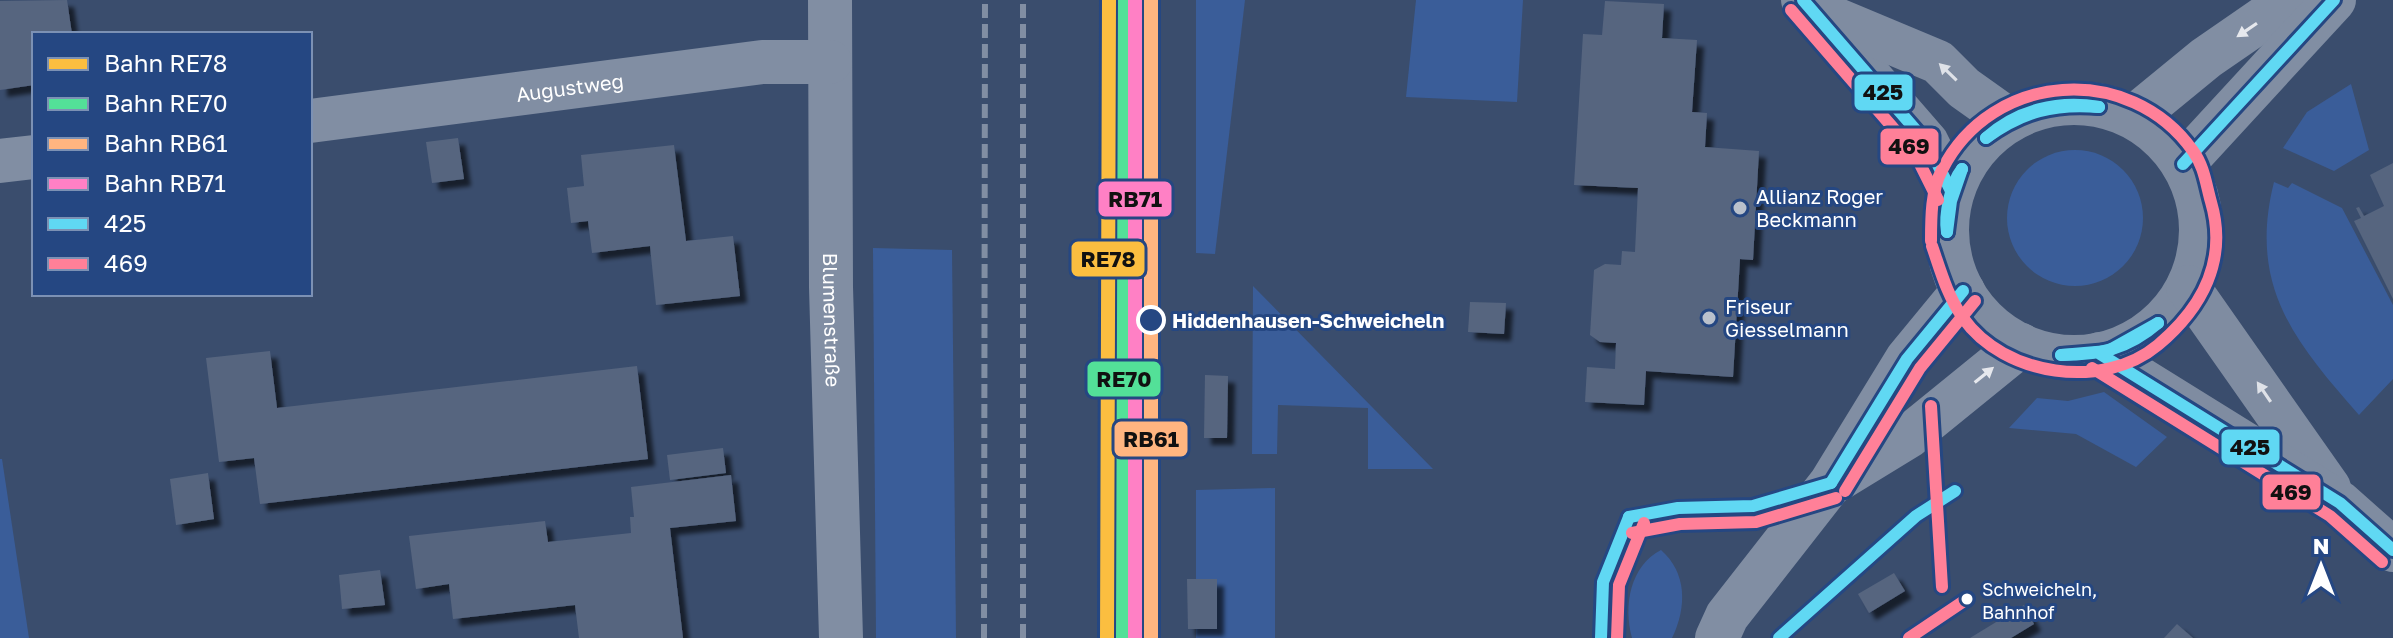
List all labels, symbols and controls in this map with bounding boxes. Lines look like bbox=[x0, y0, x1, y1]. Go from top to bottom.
one-way arrow bbox=[2237, 22, 2258, 37]
legend bbox=[32, 32, 312, 296]
text: Bahn RE78 bbox=[104, 48, 227, 77]
one-way arrow bbox=[1939, 64, 1958, 82]
street label: Augustweg bbox=[515, 68, 625, 106]
line badge: 425 bbox=[1853, 73, 1914, 112]
text: 425 bbox=[1863, 78, 1903, 105]
text: Bahn RE70 bbox=[104, 88, 228, 117]
line badge: 469 bbox=[1879, 127, 1940, 166]
text: Bahn RB61 bbox=[104, 128, 228, 157]
text: 469 bbox=[1888, 132, 1930, 159]
text: Bahn RB71 bbox=[104, 168, 226, 197]
line badge: RB71 bbox=[1097, 180, 1173, 218]
place label: Allianz Roger Beckmann bbox=[1756, 184, 1883, 231]
text: RB71 bbox=[1108, 185, 1162, 212]
marker: Allianz Roger Beckmann bbox=[1731, 199, 1749, 217]
text: 425 bbox=[104, 208, 146, 237]
line badge: RE78 bbox=[1070, 240, 1146, 278]
text: RE78 bbox=[1080, 245, 1136, 272]
text: 469 bbox=[104, 248, 148, 277]
street label: Blumenstraße bbox=[819, 253, 846, 387]
place label: Friseur Giesselmann bbox=[1725, 294, 1849, 341]
marker: Hiddenhausen-Schweicheln bbox=[1137, 306, 1165, 334]
place label: Hiddenhausen-Schweicheln bbox=[1172, 308, 1444, 332]
marker: Friseur Giesselmann bbox=[1700, 309, 1718, 327]
line badge: RE70 bbox=[1086, 360, 1162, 398]
text: RE70 bbox=[1096, 365, 1152, 392]
one-way arrow bbox=[1974, 367, 1994, 384]
one-way arrow bbox=[2257, 382, 2272, 403]
line badge: RB61 bbox=[1113, 420, 1189, 458]
text: RB61 bbox=[1123, 425, 1179, 452]
line badge: 425 bbox=[2220, 428, 2281, 466]
text: 425 bbox=[2230, 433, 2270, 460]
line badge: 469 bbox=[2261, 473, 2322, 511]
text: 469 bbox=[2270, 478, 2312, 505]
north arrow bbox=[2281, 526, 2361, 606]
text: N bbox=[2313, 532, 2329, 559]
place label: Schweicheln, Bahnhof bbox=[1982, 578, 2097, 623]
marker: Schweicheln, Bahnhof bbox=[1959, 591, 1975, 607]

